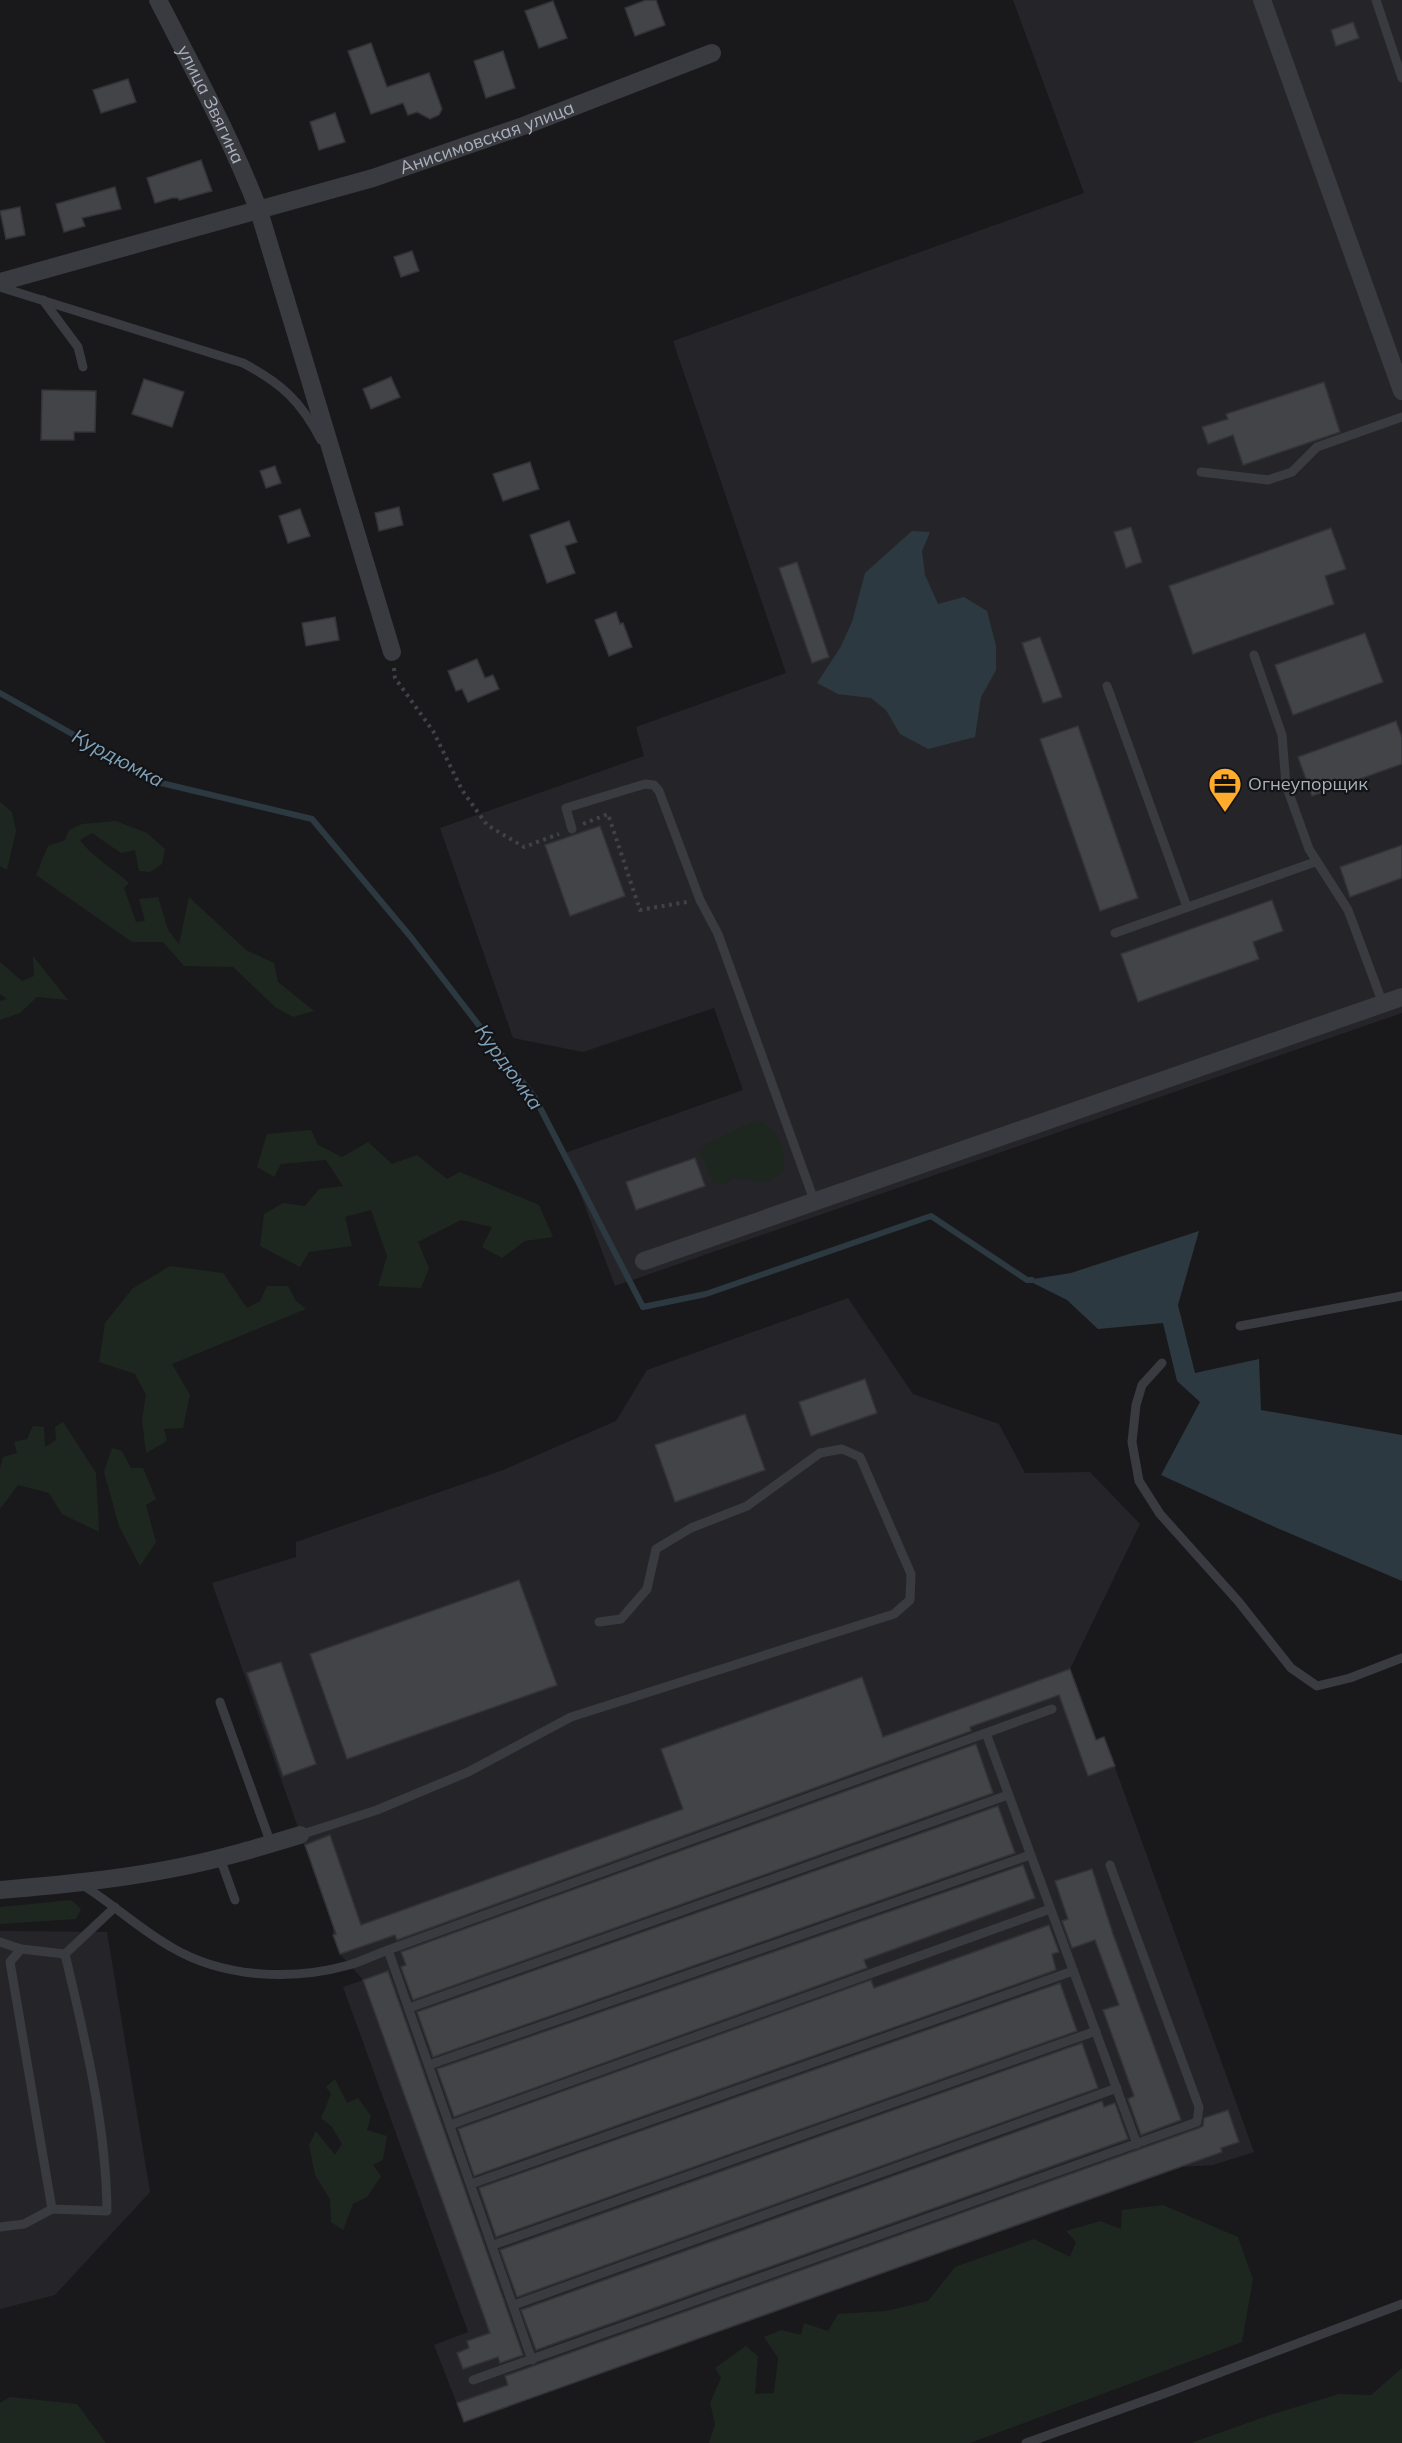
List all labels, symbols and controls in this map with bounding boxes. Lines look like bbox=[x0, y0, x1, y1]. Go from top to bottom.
street label: улица Звягина bbox=[172, 41, 250, 167]
street label: Анисимовская улица bbox=[396, 95, 577, 179]
water label: Курдюмка bbox=[68, 723, 168, 792]
office icon: Огнеупорщик bbox=[1207, 766, 1243, 813]
place label: Огнеупорщик bbox=[1248, 772, 1368, 795]
water label: Курдюмка bbox=[470, 1019, 549, 1115]

